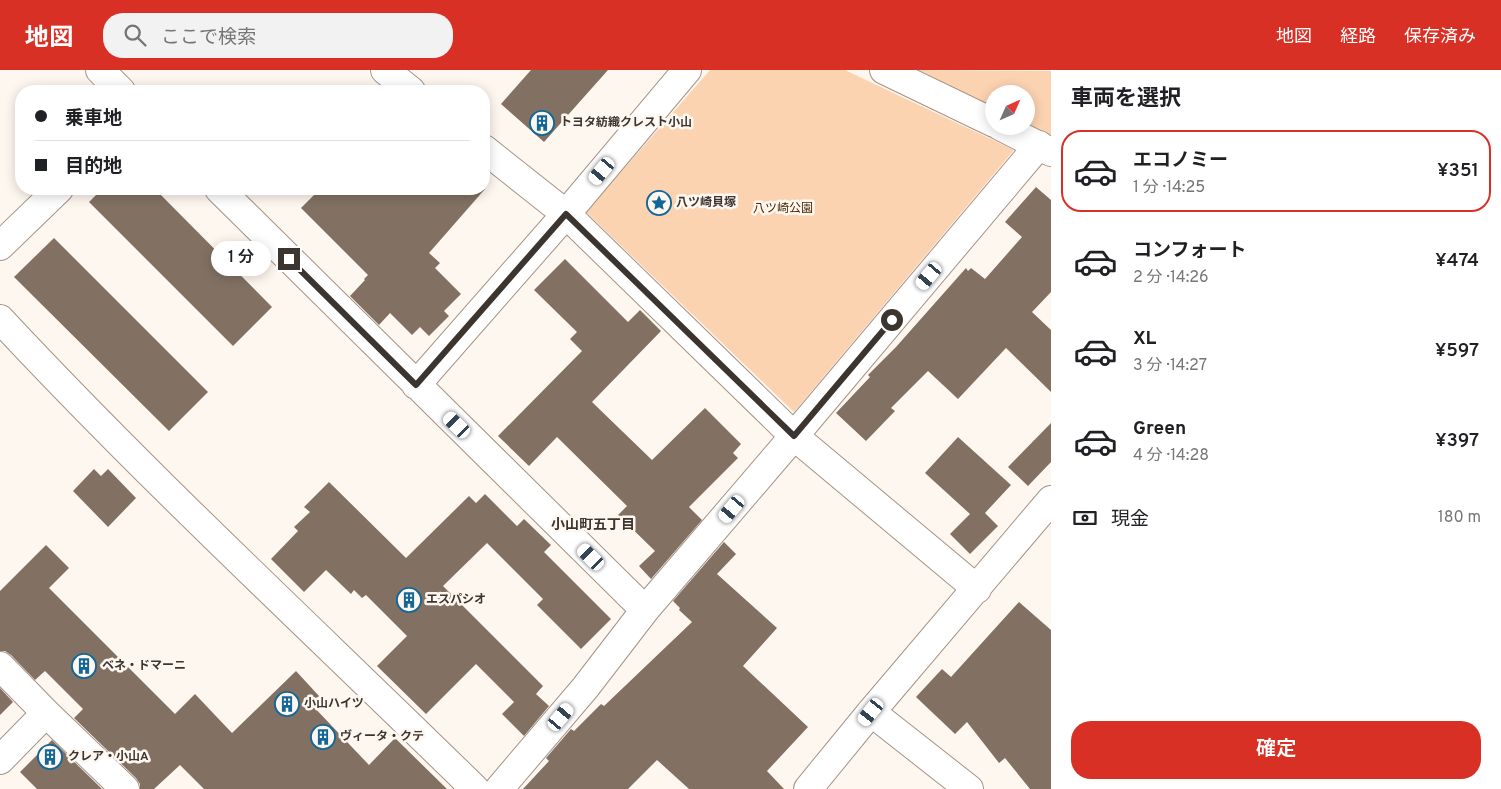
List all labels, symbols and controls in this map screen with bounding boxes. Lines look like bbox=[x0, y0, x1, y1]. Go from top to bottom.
search box bbox=[103, 13, 453, 58]
icon: search bbox=[121, 21, 149, 49]
text: 地図 bbox=[25, 24, 73, 54]
text: ここで検索 bbox=[161, 26, 256, 50]
text: 地図 bbox=[1276, 26, 1312, 49]
text: 経路 bbox=[1340, 26, 1376, 49]
text: 保存済み bbox=[1404, 26, 1476, 49]
north arrow bbox=[985, 85, 1035, 135]
map controls bbox=[985, 85, 1035, 135]
text: 車両を選択 bbox=[1071, 86, 1181, 113]
text: 乗車地 bbox=[65, 107, 122, 131]
building icon: トヨタ紡織クレスト小山 bbox=[529, 110, 555, 136]
place label: トヨタ紡織クレスト小山 bbox=[560, 115, 692, 131]
icon: car bbox=[1073, 149, 1118, 194]
text: エコノミー bbox=[1133, 149, 1228, 173]
text: 目的地 bbox=[65, 155, 122, 179]
car bbox=[586, 155, 617, 187]
text: ¥351 bbox=[1437, 159, 1479, 183]
text: 1 分 · 14:25 bbox=[1133, 178, 1205, 198]
place icon: 八ツ崎貝塚 bbox=[646, 190, 672, 216]
place label: 八ツ崎貝塚 bbox=[676, 195, 736, 211]
park label: 八ツ崎公園 bbox=[753, 201, 813, 217]
icon: car bbox=[1073, 239, 1118, 284]
text: コンフォート bbox=[1133, 239, 1246, 263]
callout: 1 分 bbox=[212, 242, 272, 276]
text: 1 分 bbox=[228, 248, 254, 268]
route end bbox=[278, 248, 300, 270]
text: ¥474 bbox=[1435, 249, 1479, 273]
car bbox=[913, 260, 944, 292]
text: 2 分 · 14:26 bbox=[1133, 268, 1209, 288]
route start bbox=[881, 309, 903, 331]
text: XL bbox=[1133, 327, 1156, 351]
icon: car bbox=[1073, 329, 1118, 374]
text: ¥597 bbox=[1435, 339, 1479, 363]
text: 3 分 · 14:27 bbox=[1133, 356, 1207, 376]
car bbox=[440, 409, 473, 441]
text: Green bbox=[1133, 417, 1186, 441]
icon: car bbox=[1073, 419, 1118, 464]
text: ¥397 bbox=[1435, 429, 1479, 453]
text: 4 分 · 14:28 bbox=[1133, 446, 1209, 466]
car bbox=[716, 493, 747, 525]
icon: cash bbox=[1071, 504, 1099, 532]
text: 現金 bbox=[1111, 508, 1149, 532]
text: 180 m bbox=[1438, 508, 1481, 528]
district label: 小山町五丁目 bbox=[551, 517, 635, 534]
car bbox=[575, 541, 606, 573]
building icon: エスパシオ bbox=[396, 587, 422, 613]
place label: エスパシオ bbox=[426, 592, 486, 608]
building icon: ベネ・ドマーニ bbox=[71, 653, 97, 679]
place label: ベネ・ドマーニ bbox=[102, 658, 186, 674]
building icon: 小山ハイツ bbox=[274, 691, 300, 717]
place label: 小山ハイツ bbox=[304, 696, 364, 712]
car bbox=[855, 696, 886, 728]
car bbox=[545, 701, 576, 733]
button: 確定 bbox=[1071, 721, 1481, 779]
building icon: ヴィータ・クテ bbox=[310, 724, 336, 750]
place label: ヴィータ・クテ bbox=[340, 729, 424, 745]
building icon: クレア・小山A bbox=[37, 744, 63, 770]
place label: クレア・小山A bbox=[68, 749, 149, 765]

